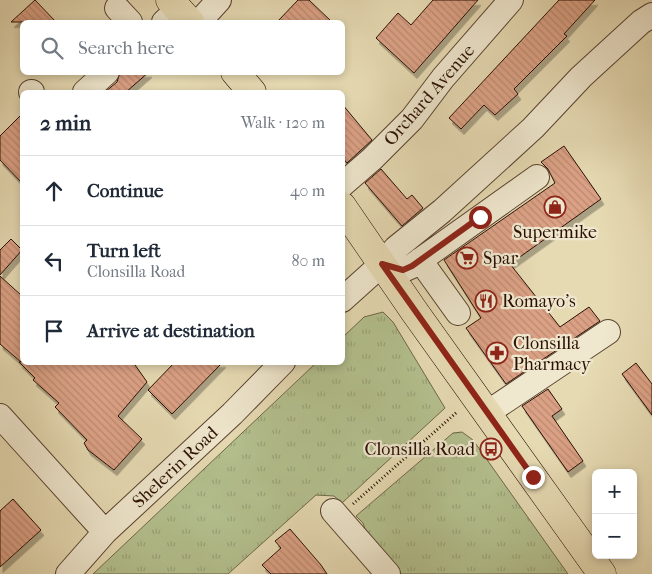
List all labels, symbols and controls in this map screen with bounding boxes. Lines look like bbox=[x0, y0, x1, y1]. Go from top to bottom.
search box bbox=[20, 20, 345, 75]
icon: search bbox=[38, 34, 66, 62]
text: Search here bbox=[78, 37, 174, 59]
street label: Orchard Avenue bbox=[380, 40, 479, 150]
text: 2 min bbox=[40, 111, 91, 135]
text: Walk · 120 m bbox=[241, 113, 325, 132]
icon: ahead bbox=[40, 177, 68, 205]
text: Continue bbox=[87, 180, 163, 202]
text: 40 m bbox=[290, 181, 325, 200]
shop icon: Supermike bbox=[543, 195, 567, 219]
route start bbox=[469, 206, 492, 229]
place label: Supermike bbox=[513, 222, 597, 243]
text: Turn left bbox=[87, 240, 161, 262]
supermarket icon: Spar bbox=[455, 246, 479, 270]
icon: left bbox=[40, 247, 68, 275]
place label: Spar bbox=[483, 248, 518, 269]
text: 80 m bbox=[291, 251, 325, 270]
text: Clonsilla Road bbox=[87, 262, 185, 281]
restaurant icon: Romayo's bbox=[474, 289, 498, 313]
place label: Romayo's bbox=[502, 291, 576, 312]
icon: arrive bbox=[40, 317, 68, 345]
text: Arrive at destination bbox=[87, 320, 255, 342]
place label: Clonsilla Pharmacy bbox=[513, 333, 592, 375]
pharmacy icon: Clonsilla Pharmacy bbox=[485, 341, 509, 365]
street label: Shelerin Road bbox=[128, 422, 223, 512]
bus stop icon: Clonsilla Road bbox=[479, 437, 503, 461]
place label: Clonsilla Road bbox=[364, 439, 475, 460]
route end bbox=[522, 466, 545, 489]
map controls bbox=[592, 469, 637, 559]
button: + bbox=[592, 469, 637, 514]
button: − bbox=[592, 514, 637, 559]

